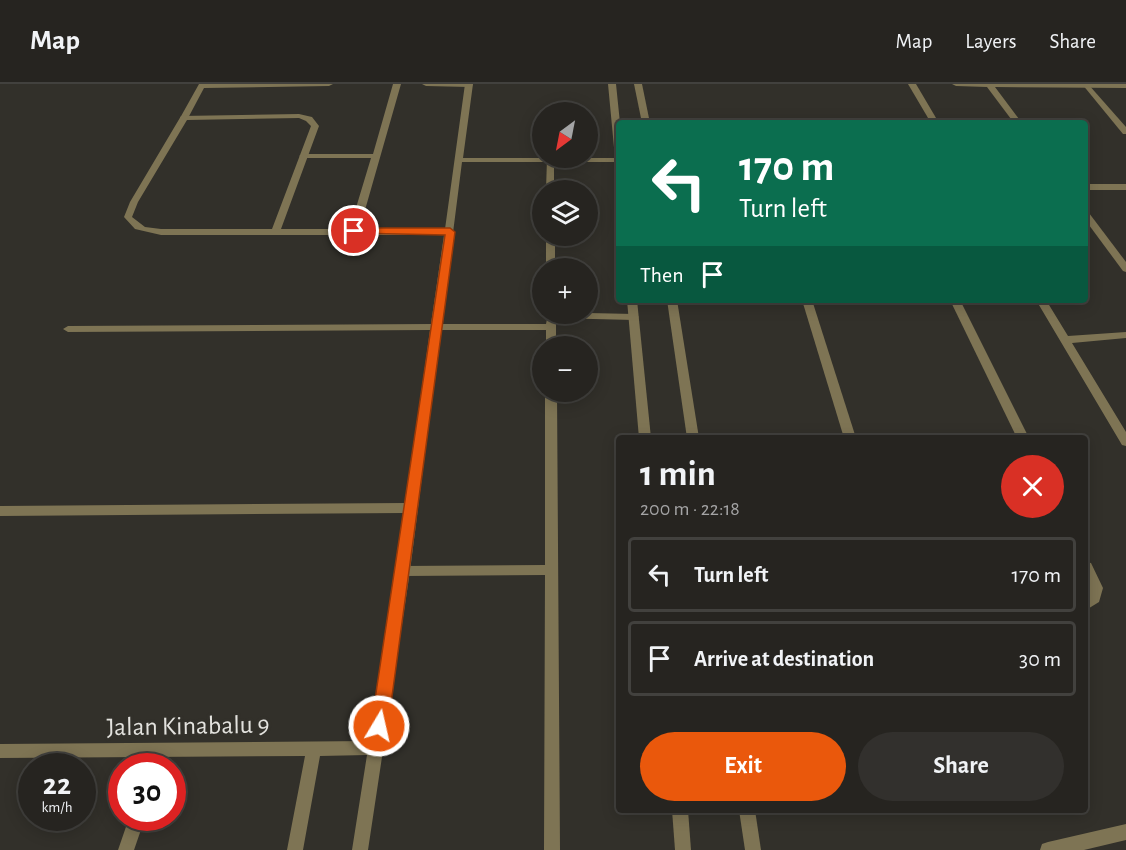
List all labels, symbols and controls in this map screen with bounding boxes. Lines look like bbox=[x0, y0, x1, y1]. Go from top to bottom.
text: Map bbox=[30, 27, 80, 55]
text: Map bbox=[896, 31, 932, 52]
text: Layers bbox=[965, 31, 1016, 52]
text: Share bbox=[1049, 31, 1096, 52]
north arrow bbox=[532, 102, 598, 168]
map controls bbox=[532, 102, 598, 402]
icon: left bbox=[640, 144, 718, 222]
text: 170 m bbox=[739, 146, 834, 188]
button: layers bbox=[532, 180, 598, 246]
text: Turn left bbox=[739, 195, 827, 222]
pin bbox=[328, 205, 379, 256]
icon: arrive bbox=[337, 214, 370, 247]
button: + bbox=[532, 258, 598, 324]
icon: arrive bbox=[696, 258, 729, 291]
text: Then bbox=[640, 264, 684, 286]
button: − bbox=[532, 336, 598, 402]
button: close bbox=[1001, 455, 1064, 518]
text: 1 min bbox=[640, 456, 716, 492]
text: 200 m · 22:18 bbox=[640, 499, 740, 519]
icon: left bbox=[643, 558, 676, 591]
text: Turn left bbox=[694, 564, 768, 586]
text: 170 m bbox=[1011, 564, 1061, 586]
icon: arrive bbox=[643, 642, 676, 675]
text: Arrive at destination bbox=[694, 648, 874, 670]
text: 30 m bbox=[1019, 648, 1061, 670]
position arrow bbox=[347, 694, 411, 758]
street label: Jalan Kinabalu 9 bbox=[106, 712, 270, 740]
button: Exit bbox=[640, 732, 846, 801]
button: Share bbox=[858, 732, 1064, 801]
speed limit sign: 30 bbox=[108, 753, 186, 831]
text: 22 bbox=[43, 770, 71, 800]
text: km/h bbox=[42, 800, 72, 815]

